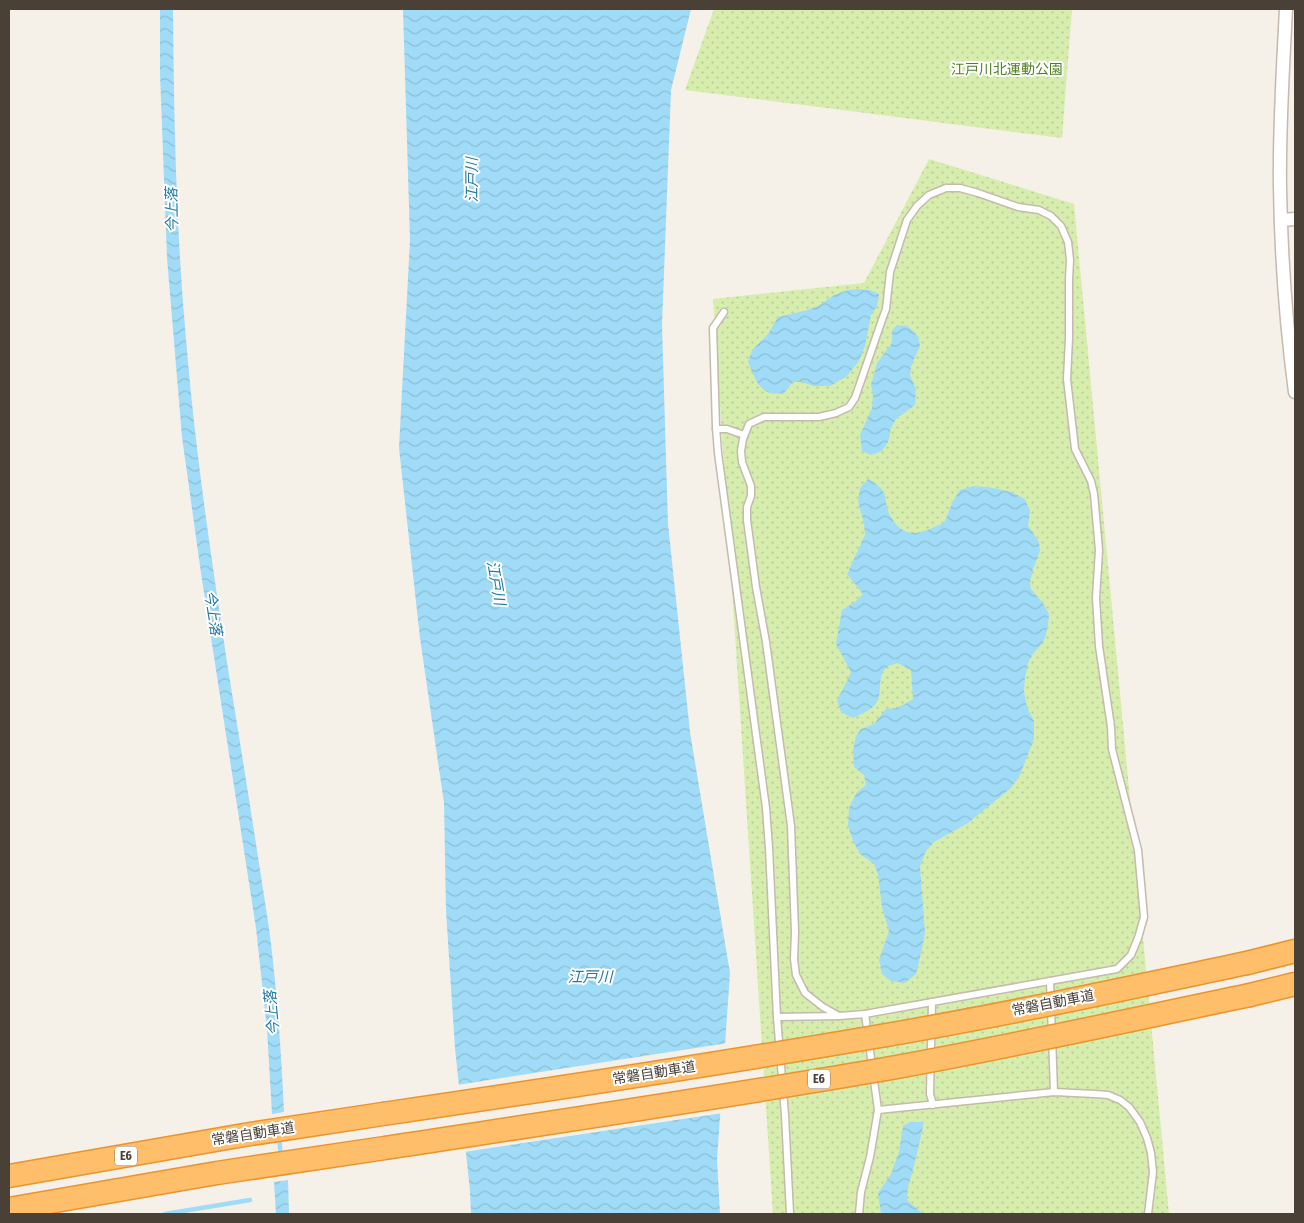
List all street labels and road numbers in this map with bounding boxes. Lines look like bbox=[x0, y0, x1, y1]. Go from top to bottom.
street label: 常磐自動車道 bbox=[1010, 987, 1096, 1019]
street label: 常磐自動車道 bbox=[611, 1058, 697, 1088]
road number: E6 bbox=[808, 1070, 830, 1088]
street label: 常磐自動車道 bbox=[210, 1119, 296, 1149]
road number: E6 bbox=[115, 1146, 137, 1166]

